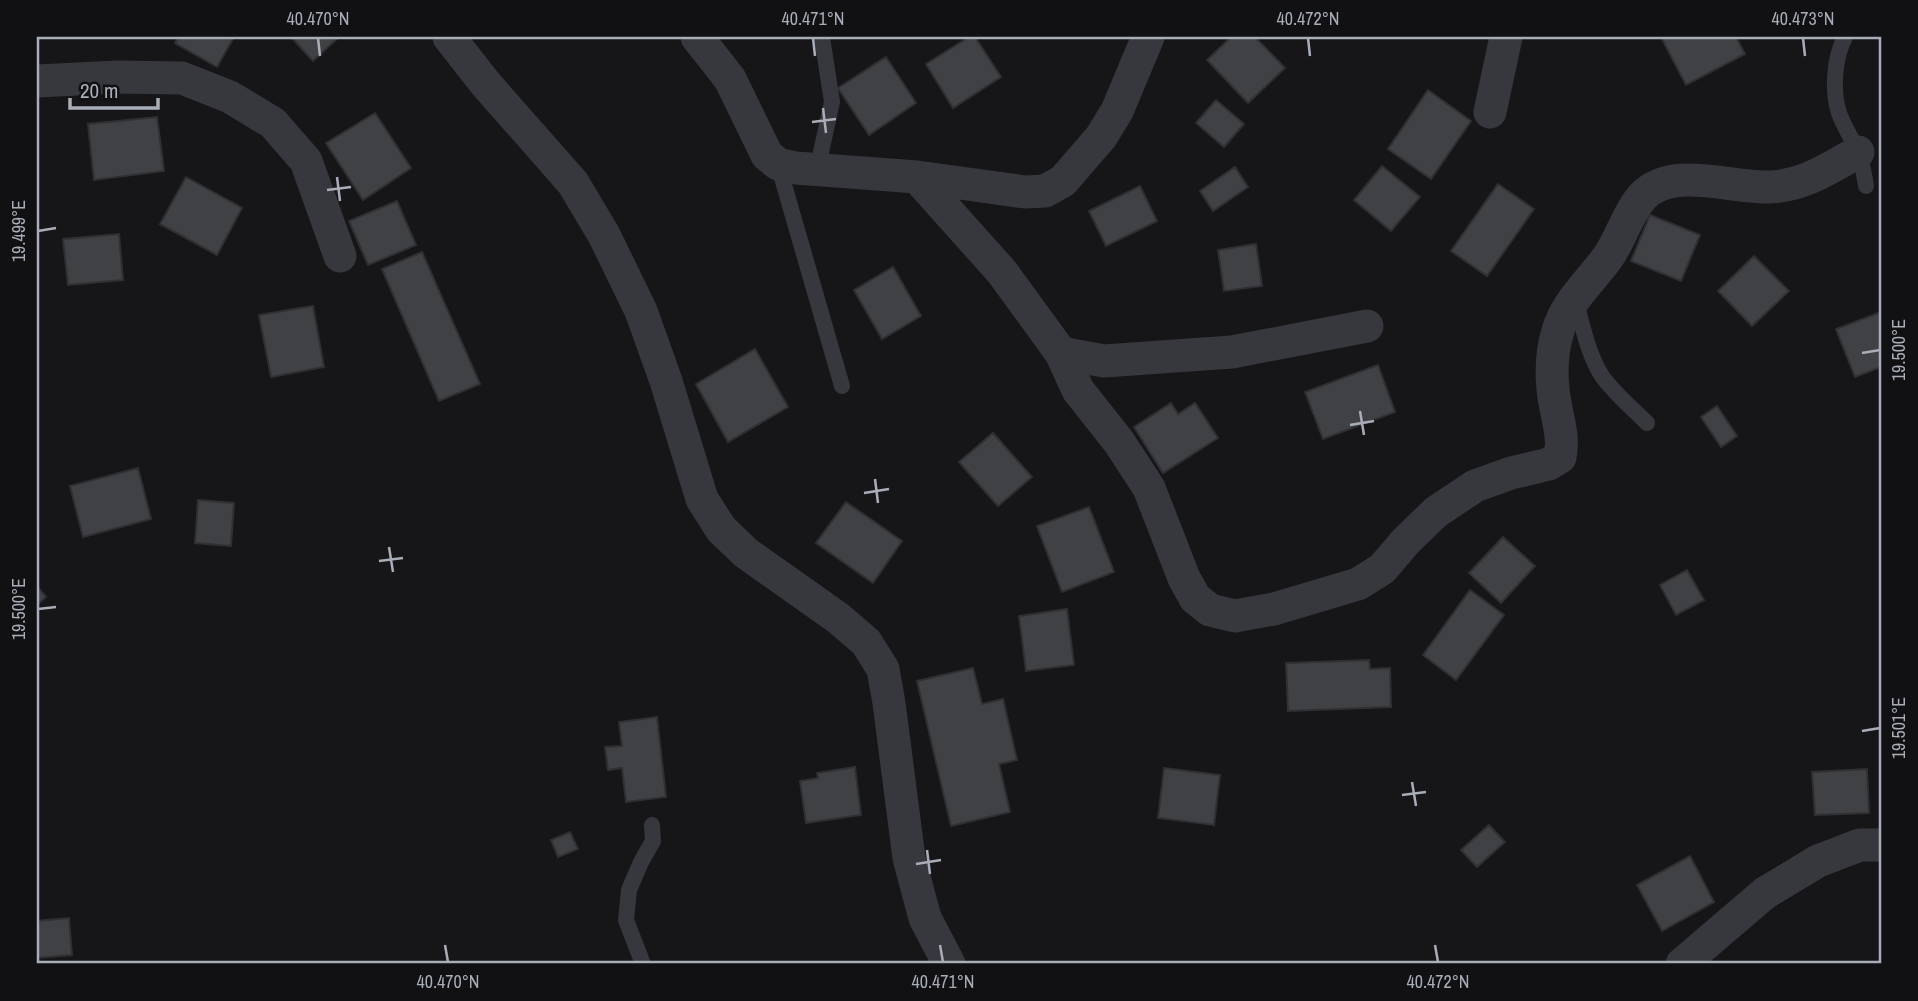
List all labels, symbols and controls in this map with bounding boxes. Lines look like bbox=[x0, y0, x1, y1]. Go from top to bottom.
text: 40.470°N bbox=[287, 6, 350, 31]
text: 40.471°N bbox=[782, 6, 845, 31]
text: 40.472°N bbox=[1277, 6, 1340, 31]
text: 40.473°N bbox=[1772, 6, 1835, 31]
scale bar bbox=[70, 66, 158, 110]
text: 20 m bbox=[80, 76, 118, 105]
text: 19.499°E bbox=[6, 200, 31, 262]
text: 19.500°E bbox=[1886, 319, 1911, 381]
text: 19.500°E bbox=[6, 578, 31, 640]
text: 19.501°E bbox=[1886, 697, 1911, 759]
text: 40.470°N bbox=[417, 969, 480, 994]
text: 40.471°N bbox=[912, 969, 975, 994]
text: 40.472°N bbox=[1407, 969, 1470, 994]

